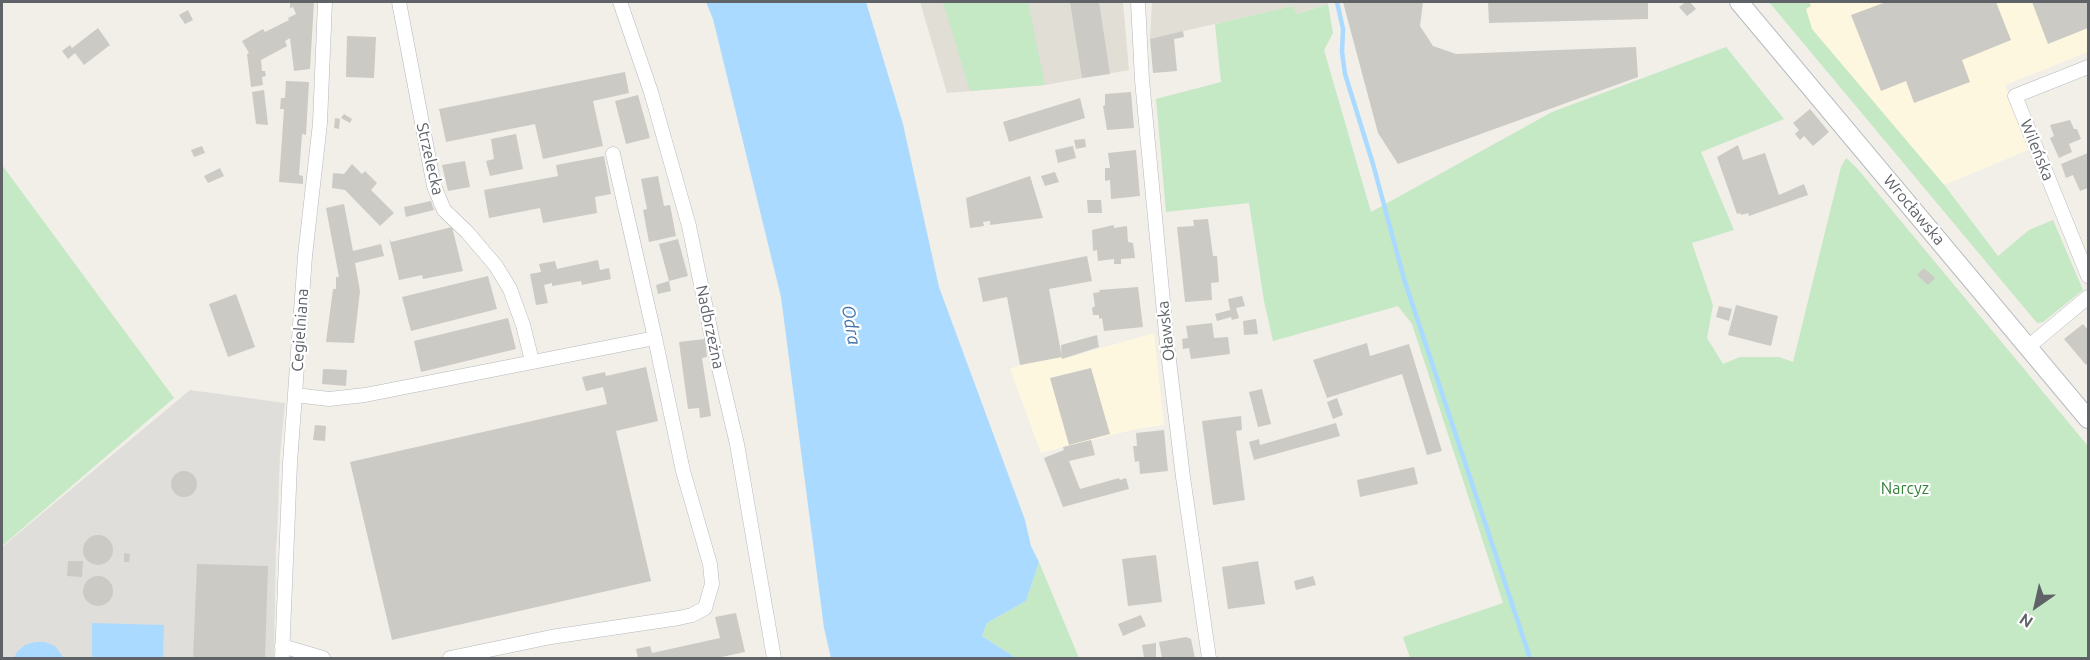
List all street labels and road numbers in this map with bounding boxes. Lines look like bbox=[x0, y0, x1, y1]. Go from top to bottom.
street label: Wileńska bbox=[2016, 117, 2058, 183]
street label: Strzelecka bbox=[412, 121, 448, 197]
street label: Wrocławska bbox=[1879, 171, 1949, 249]
street label: Nadbrzeżna bbox=[692, 283, 728, 371]
street label: Cegielniana bbox=[288, 288, 312, 372]
street label: Oławska bbox=[1153, 300, 1179, 362]

